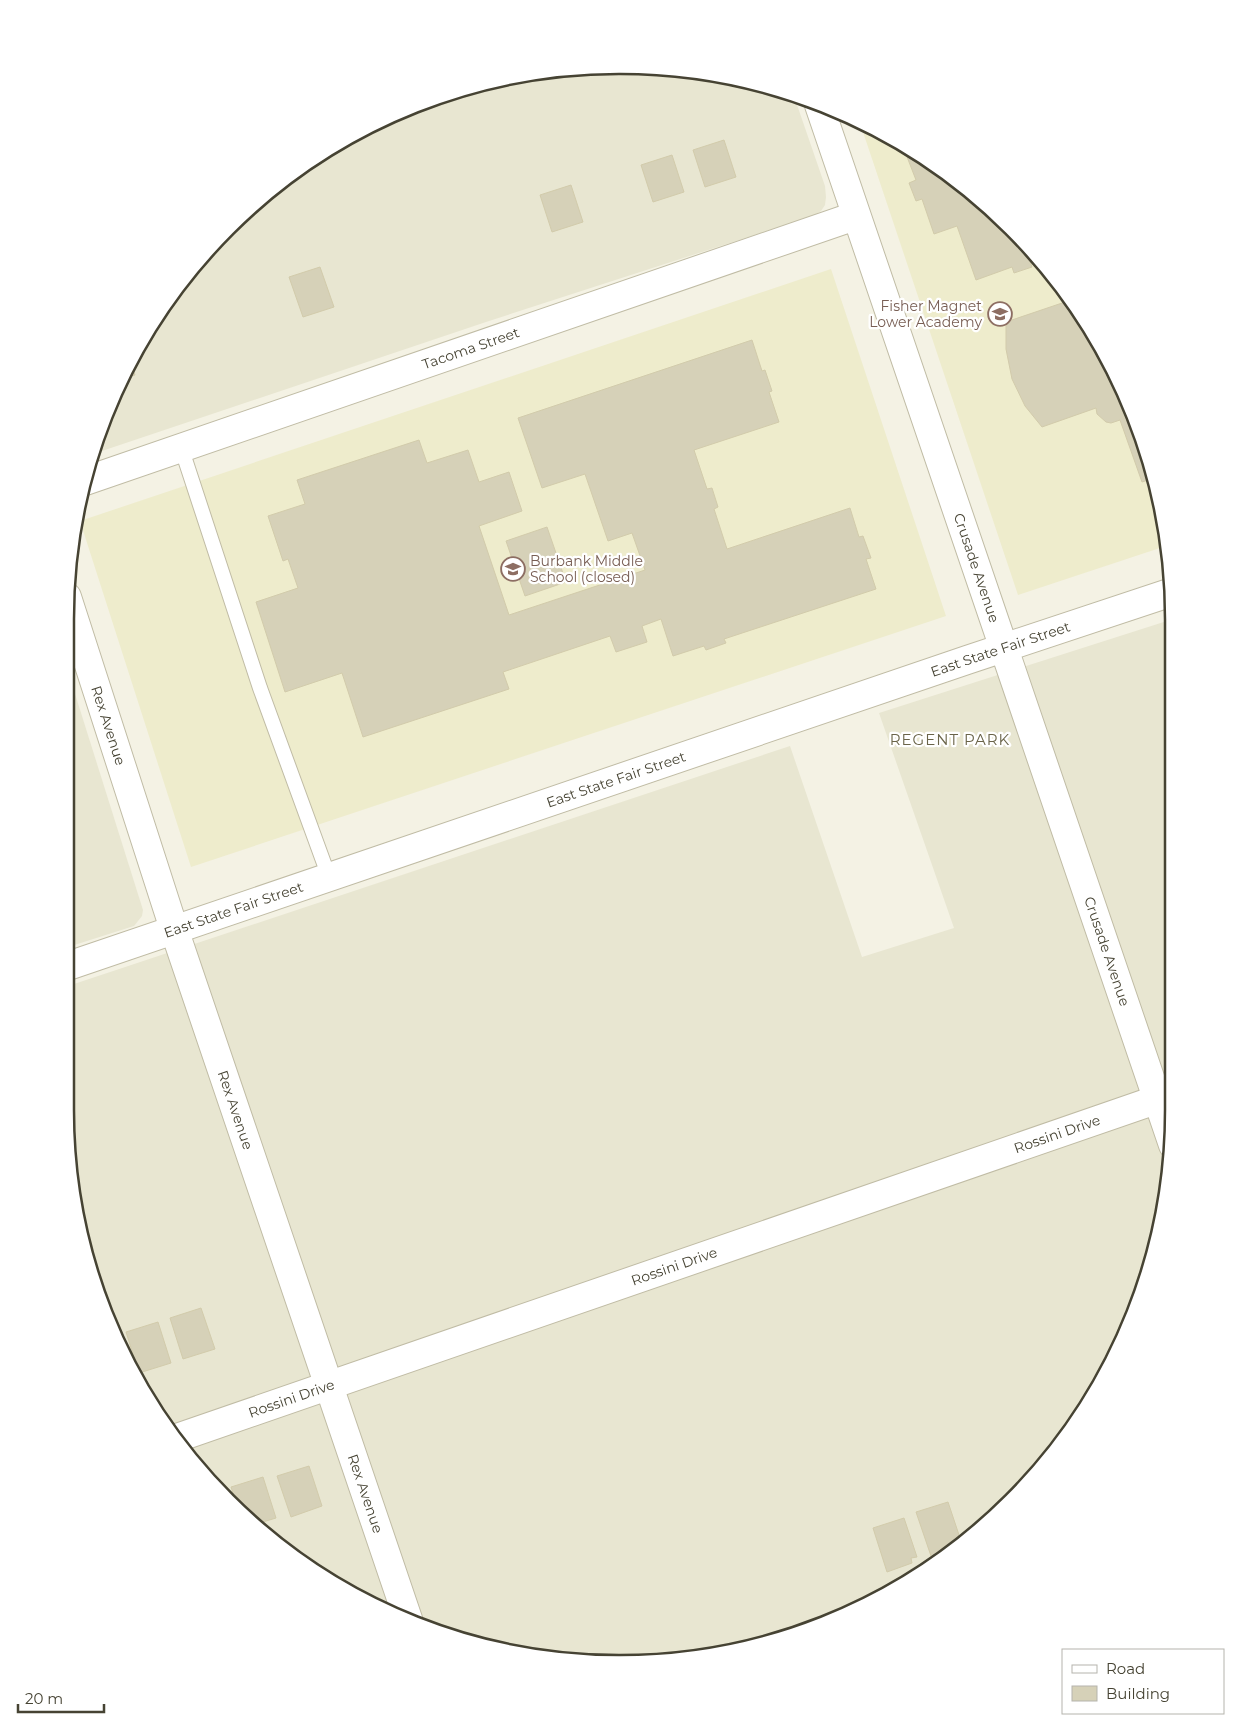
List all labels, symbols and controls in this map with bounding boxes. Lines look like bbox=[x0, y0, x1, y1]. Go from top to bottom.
place label: Fisher Magnet Lower Academy bbox=[869, 297, 982, 331]
school or university icon: Fisher Magnet Lower Academy bbox=[987, 301, 1013, 327]
street label: Tacoma Street bbox=[420, 323, 522, 373]
street label: Crusade Avenue bbox=[950, 511, 1004, 625]
place label: Burbank Middle School (closed) bbox=[530, 552, 643, 586]
school or university icon: Burbank Middle School (closed) bbox=[500, 556, 526, 582]
street label: East State Fair Street bbox=[928, 617, 1073, 681]
street label: Rex Avenue bbox=[87, 683, 130, 767]
district label: REGENT PARK bbox=[890, 730, 1010, 749]
street label: East State Fair Street bbox=[544, 747, 688, 812]
street label: East State Fair Street bbox=[162, 878, 306, 942]
street label: Crusade Avenue bbox=[1080, 894, 1134, 1008]
street label: Rex Avenue bbox=[214, 1068, 257, 1152]
street label: Rossini Drive bbox=[1012, 1111, 1102, 1157]
street label: Rossini Drive bbox=[629, 1243, 720, 1289]
street label: Rossini Drive bbox=[246, 1375, 337, 1422]
street label: Rex Avenue bbox=[344, 1452, 387, 1536]
legend bbox=[1062, 1649, 1224, 1714]
text: Road bbox=[1106, 1659, 1145, 1678]
scale bar bbox=[18, 1682, 104, 1714]
text: Building bbox=[1106, 1684, 1170, 1703]
text: 20 m bbox=[25, 1689, 63, 1708]

